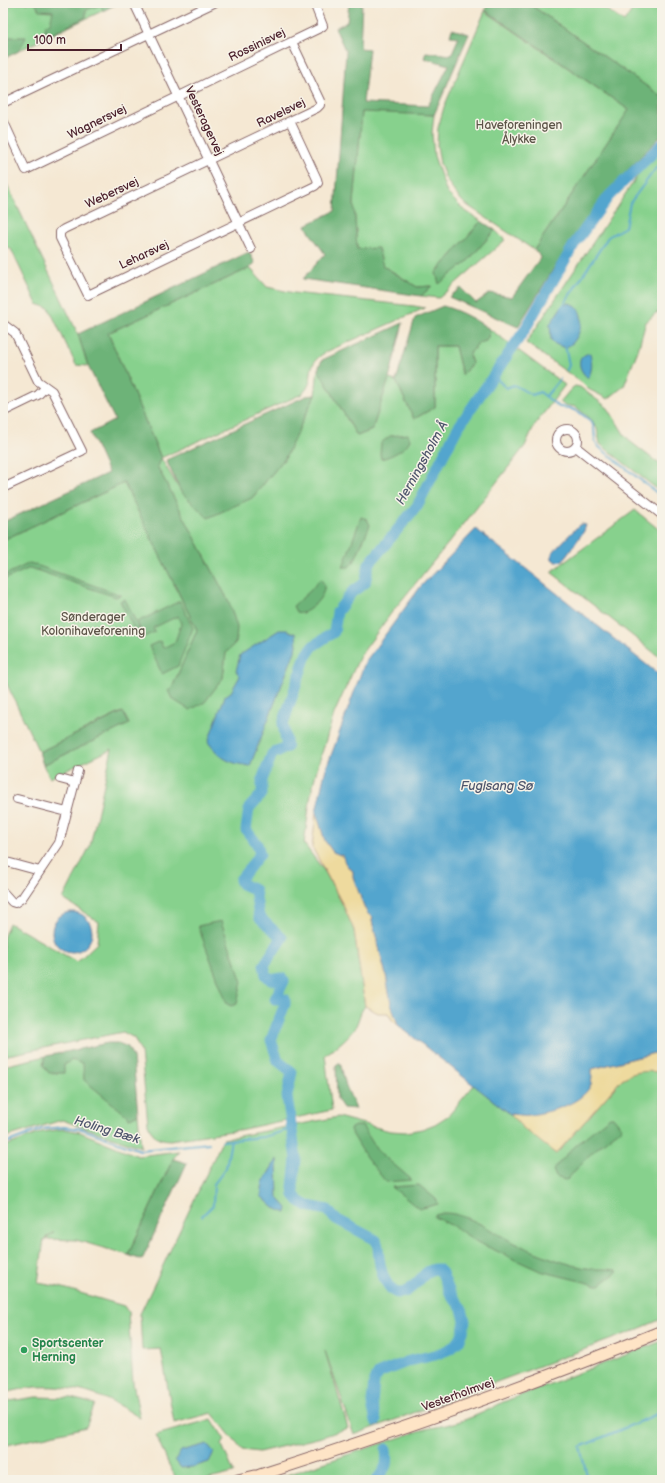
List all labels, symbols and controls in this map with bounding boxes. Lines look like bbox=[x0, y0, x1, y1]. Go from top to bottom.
street label: Rossinisvej bbox=[226, 25, 288, 65]
scale bar bbox=[28, 26, 121, 52]
text: 100 m bbox=[34, 33, 66, 48]
street label: Vesteragervej bbox=[181, 84, 227, 158]
street label: Ravelsvej bbox=[254, 95, 308, 131]
street label: Wagnersvej bbox=[65, 101, 129, 143]
park label: Haveforeningen Ålykke bbox=[476, 118, 563, 147]
street label: Webersvej bbox=[83, 174, 141, 212]
street label: Leharsvej bbox=[117, 237, 171, 273]
water label: Herningsholm Å bbox=[392, 418, 452, 507]
park label: Sønderager Kolonihaveforening bbox=[41, 610, 145, 639]
water label: Fuglsang Sø bbox=[461, 778, 534, 794]
water label: Holing Bæk bbox=[72, 1112, 142, 1148]
place label: Sportscenter Herning bbox=[32, 1336, 104, 1365]
marker: Sportscenter Herning bbox=[19, 1345, 29, 1355]
street label: Vesterholmvej bbox=[420, 1375, 496, 1415]

